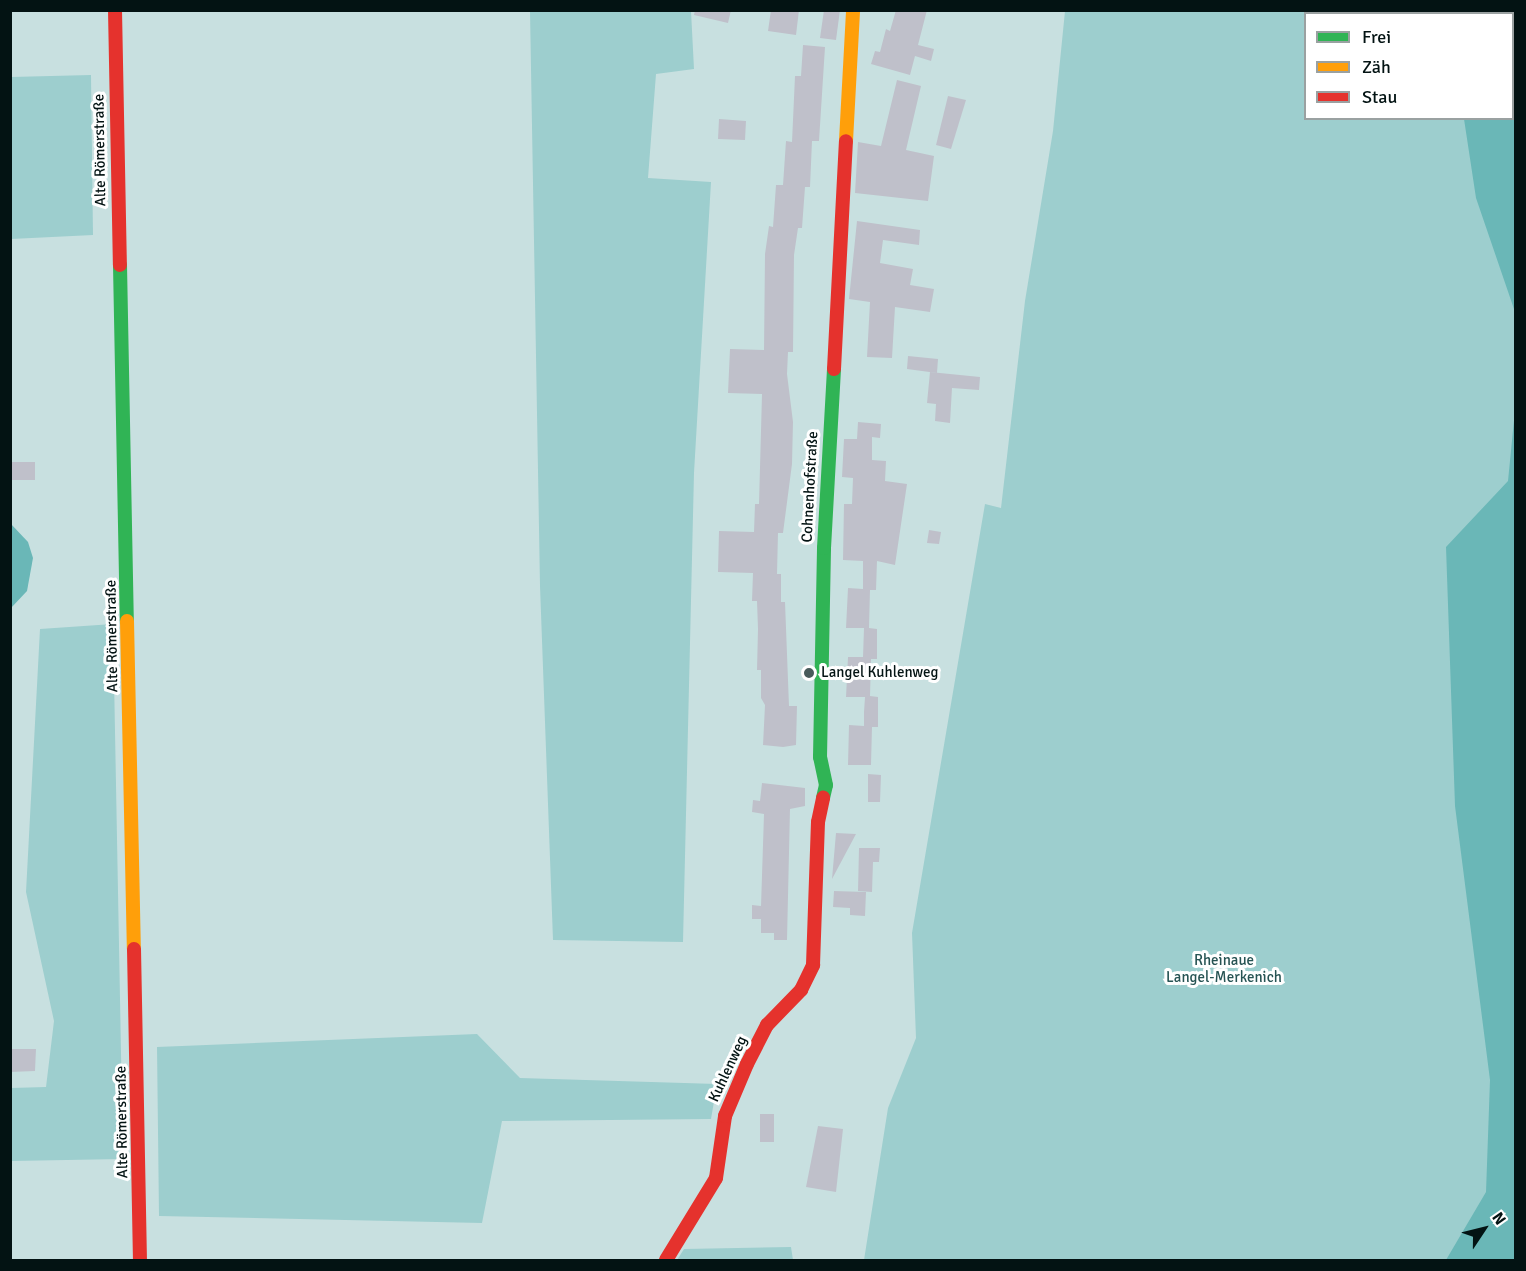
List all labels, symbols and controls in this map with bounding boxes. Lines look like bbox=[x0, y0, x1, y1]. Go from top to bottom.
legend bbox=[1304, 12, 1514, 120]
text: Frei bbox=[1362, 26, 1391, 48]
text: Zäh bbox=[1362, 56, 1391, 78]
text: Stau bbox=[1362, 86, 1397, 108]
street label: Alte Römerstraße bbox=[90, 94, 110, 206]
street label: Cohnenhofstraße bbox=[798, 431, 822, 543]
street label: Alte Römerstraße bbox=[102, 580, 122, 692]
place label: Langel Kuhlenweg bbox=[821, 664, 938, 682]
marker: Langel Kuhlenweg bbox=[802, 666, 816, 680]
park label: Rheinaue Langel-Merkenich bbox=[1166, 951, 1282, 986]
street label: Kuhlenweg bbox=[705, 1033, 751, 1105]
street label: Alte Römerstraße bbox=[112, 1066, 132, 1178]
north arrow bbox=[1454, 1199, 1514, 1259]
text: N bbox=[1487, 1208, 1510, 1229]

